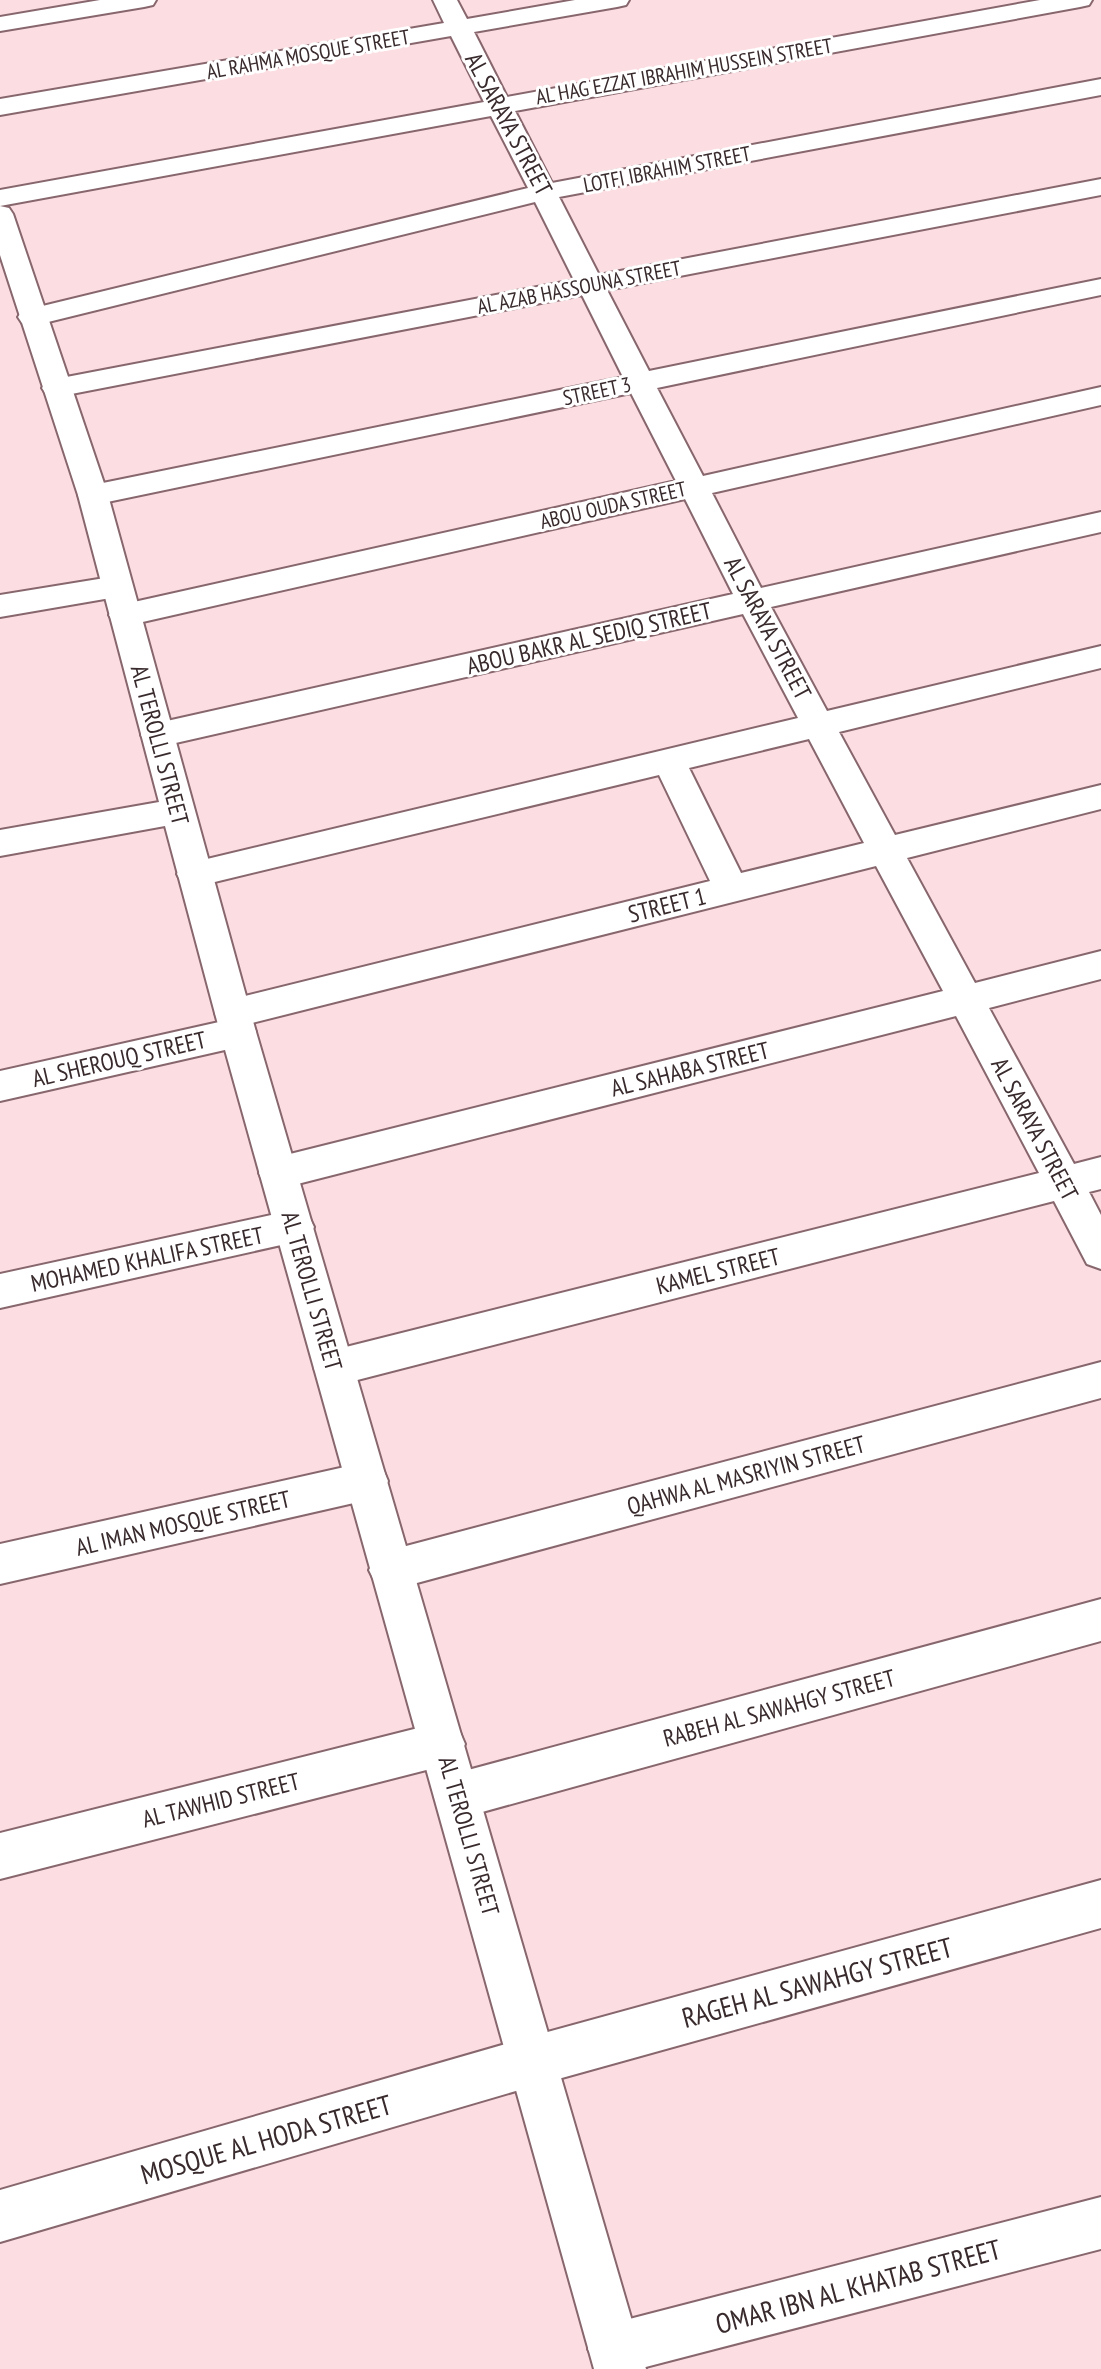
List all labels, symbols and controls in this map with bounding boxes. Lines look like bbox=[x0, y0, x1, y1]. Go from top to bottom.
street label: AL RAHMA MOSQUE STREET bbox=[204, 23, 412, 85]
street label: AL HAG EZZAT IBRAHIM HUSSEIN STREET bbox=[534, 32, 835, 110]
street label: AL SARAYA STREET bbox=[458, 47, 560, 201]
street label: LOTFI IBRAHIM STREET bbox=[581, 139, 754, 198]
street label: AL AZAB HASSOUNA STREET bbox=[475, 254, 684, 320]
street label: STREET 3 bbox=[560, 371, 634, 411]
street label: ABOU OUDA STREET bbox=[537, 475, 689, 535]
street label: AL SARAYA STREET bbox=[717, 551, 819, 705]
street label: ABOU BAKR AL SEDIQ STREET bbox=[464, 595, 715, 681]
street label: AL TEROLLI STREET bbox=[124, 662, 196, 829]
street label: STREET 1 bbox=[625, 880, 709, 930]
street label: AL SHEROUQ STREET bbox=[29, 1024, 209, 1094]
street label: AL SAHABA STREET bbox=[608, 1034, 773, 1104]
street label: AL SARAYA STREET bbox=[984, 1052, 1086, 1206]
street label: AL TEROLLI STREET bbox=[274, 1208, 350, 1375]
street label: MOHAMED KHALIFA STREET bbox=[28, 1219, 266, 1299]
street label: KAMEL STREET bbox=[653, 1241, 783, 1301]
street label: QAHWA AL MASRIYIN STREET bbox=[623, 1428, 869, 1522]
street label: AL IMAN MOSQUE STREET bbox=[73, 1483, 294, 1563]
street label: RABEH AL SAWAHGY STREET bbox=[660, 1662, 899, 1754]
street label: AL TEROLLI STREET bbox=[431, 1753, 507, 1920]
street label: AL TAWHID STREET bbox=[139, 1765, 303, 1835]
street label: RAGEH AL SAWAHGY STREET bbox=[678, 1928, 957, 2036]
street label: MOSQUE AL HODA STREET bbox=[136, 2085, 396, 2193]
street label: OMAR IBN AL KHATAB STREET bbox=[711, 2230, 1005, 2342]

